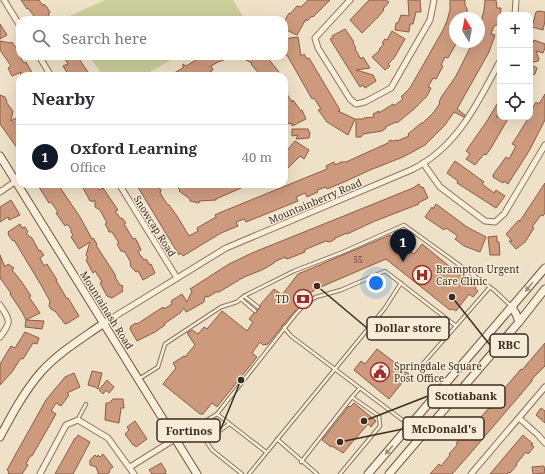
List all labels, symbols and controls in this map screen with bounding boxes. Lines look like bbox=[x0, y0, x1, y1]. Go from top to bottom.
north arrow bbox=[449, 12, 485, 48]
map controls bbox=[497, 12, 533, 120]
button: + bbox=[497, 12, 533, 48]
search box bbox=[16, 16, 288, 60]
icon: search bbox=[30, 27, 52, 49]
text: Search here bbox=[62, 28, 147, 48]
button: − bbox=[497, 48, 533, 84]
button: locate bbox=[497, 84, 533, 120]
text: Nearby bbox=[32, 87, 95, 110]
text: Oxford Learning bbox=[70, 138, 197, 158]
text: 1 bbox=[41, 148, 49, 166]
text: 40 m bbox=[242, 148, 272, 166]
text: Office bbox=[70, 158, 106, 176]
street label: Mountainberry Road bbox=[266, 175, 364, 227]
street label: Snowcap Road bbox=[131, 193, 179, 259]
pin: 1 bbox=[390, 229, 416, 262]
house number: 55 bbox=[354, 254, 362, 265]
place label: Brampton Urgent Care Clinic bbox=[436, 262, 520, 288]
hospital icon: Brampton Urgent Care Clinic bbox=[411, 264, 433, 286]
street label: Mountainash Road bbox=[77, 268, 137, 352]
your location bbox=[366, 273, 386, 293]
one-way arrow bbox=[524, 282, 533, 293]
bank icon: TD bbox=[292, 288, 314, 310]
place label: TD bbox=[276, 292, 289, 306]
callout: Dollar store bbox=[367, 317, 449, 340]
text: Dollar store bbox=[375, 320, 441, 335]
callout: RBC bbox=[490, 334, 528, 357]
text: RBC bbox=[498, 337, 520, 352]
place label: Springdale Square Post Office bbox=[394, 359, 482, 385]
public building icon: Springdale Square Post Office bbox=[369, 361, 391, 383]
callout: Scotiabank bbox=[428, 385, 505, 408]
text: Scotiabank bbox=[435, 388, 497, 403]
callout: McDonald's bbox=[403, 417, 484, 440]
callout: Fortinos bbox=[157, 419, 220, 442]
text: McDonald's bbox=[412, 421, 476, 436]
text: Fortinos bbox=[166, 423, 212, 438]
one-way arrow bbox=[385, 445, 394, 454]

